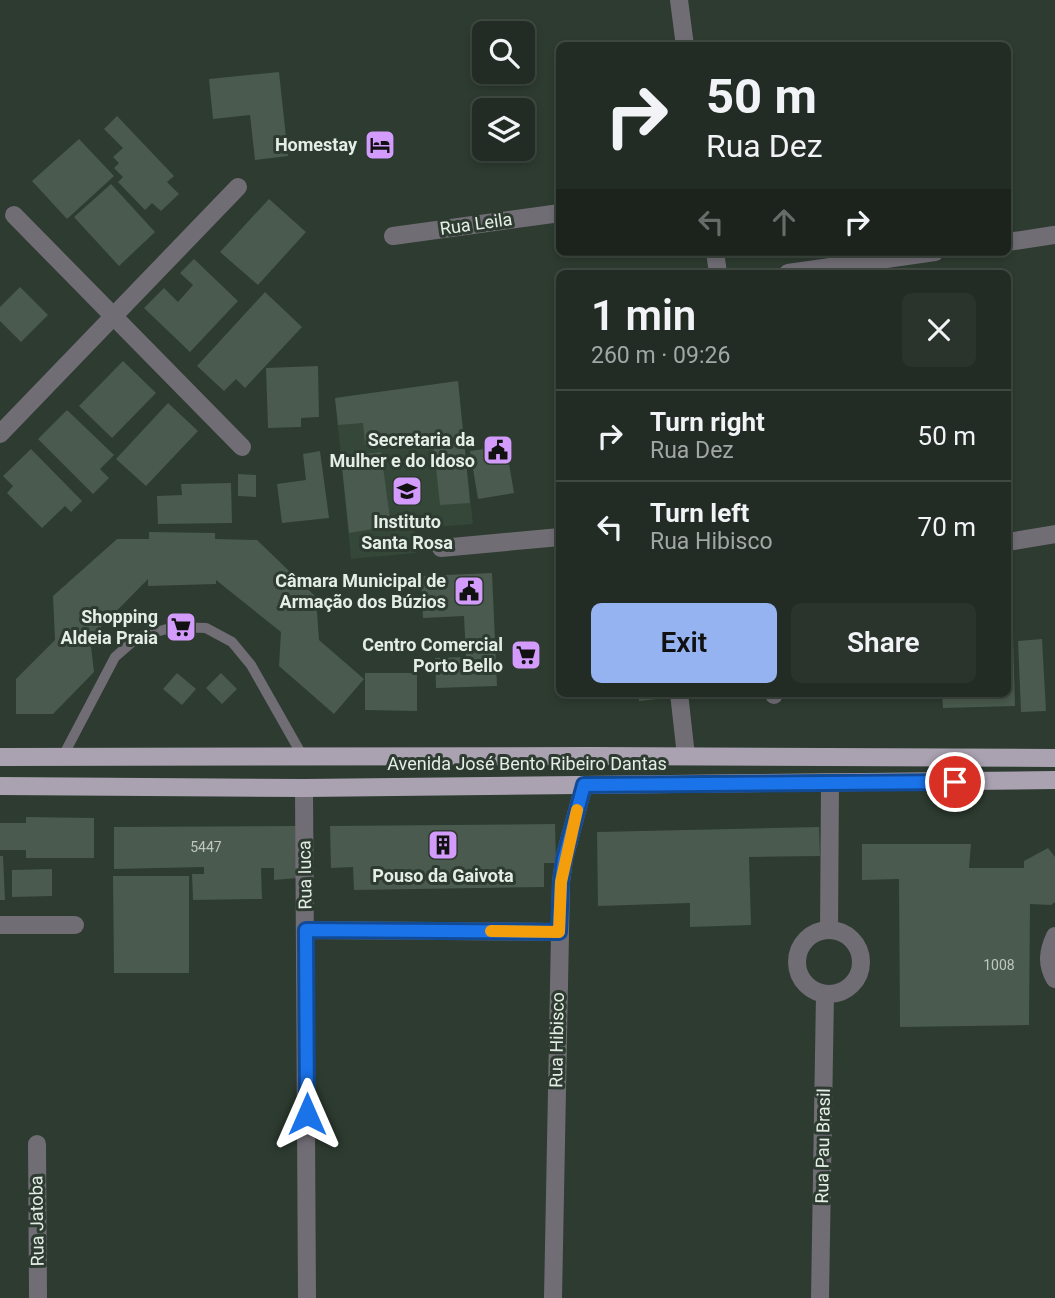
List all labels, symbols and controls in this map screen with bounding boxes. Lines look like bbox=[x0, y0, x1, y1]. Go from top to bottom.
map controls bbox=[472, 21, 535, 161]
button: search bbox=[472, 21, 535, 84]
text: 50 m bbox=[706, 68, 817, 125]
icon: right bbox=[591, 70, 682, 161]
button: layers bbox=[472, 98, 535, 161]
text: Rua Dez bbox=[706, 127, 823, 165]
hotel icon: Homestay bbox=[363, 128, 397, 162]
place label: Homestay bbox=[275, 134, 358, 155]
icon: left bbox=[692, 203, 730, 241]
icon: ahead bbox=[765, 203, 803, 241]
icon: right bbox=[838, 203, 876, 241]
street label: Rua Leila bbox=[438, 208, 514, 239]
text: 1 min bbox=[591, 291, 696, 340]
button: close bbox=[902, 293, 976, 367]
text: 260 m · 09:26 bbox=[591, 342, 730, 369]
text: Turn right bbox=[650, 407, 765, 437]
icon: right bbox=[591, 417, 629, 455]
text: 50 m bbox=[918, 421, 976, 451]
place label: Secretaria da Mulher e do Idoso bbox=[330, 429, 475, 471]
public building icon: Secretaria da Mulher e do Idoso bbox=[481, 433, 515, 467]
text: Rua Dez bbox=[650, 437, 734, 464]
school or university icon: Instituto Santa Rosa bbox=[390, 474, 424, 508]
text: Turn left bbox=[650, 498, 749, 528]
icon: left bbox=[591, 508, 629, 546]
place label: Instituto Santa Rosa bbox=[361, 511, 453, 553]
text: 70 m bbox=[918, 512, 976, 542]
text: Rua Hibisco bbox=[650, 528, 773, 555]
place label: Câmara Municipal de Armação dos Búzios bbox=[275, 570, 446, 612]
public building icon: Câmara Municipal de Armação dos Búzios bbox=[452, 574, 486, 608]
button: Exit bbox=[591, 603, 777, 683]
button: Share bbox=[791, 603, 976, 683]
place label: Shopping Aldeia Praia bbox=[60, 606, 158, 648]
supermarket icon: Shopping Aldeia Praia bbox=[164, 610, 198, 644]
place label: Centro Comercial Porto Bello bbox=[362, 634, 503, 676]
supermarket icon: Centro Comercial Porto Bello bbox=[509, 638, 543, 672]
pin bbox=[925, 752, 985, 812]
street label: Avenida José Bento Ribeiro Dantas bbox=[387, 753, 667, 774]
icon: arrive bbox=[936, 763, 974, 801]
building icon: Pouso da Gaivota bbox=[426, 828, 460, 862]
house number: 5447 bbox=[190, 839, 222, 855]
street label: Rua Iuca bbox=[293, 840, 316, 910]
place label: Pouso da Gaivota bbox=[372, 865, 514, 886]
house number: 1008 bbox=[983, 957, 1015, 973]
street label: Rua Hibisco bbox=[545, 992, 568, 1088]
position arrow bbox=[270, 1077, 344, 1151]
street label: Rua Pau Brasil bbox=[811, 1088, 834, 1204]
street label: Rua Jatoba bbox=[25, 1175, 48, 1267]

